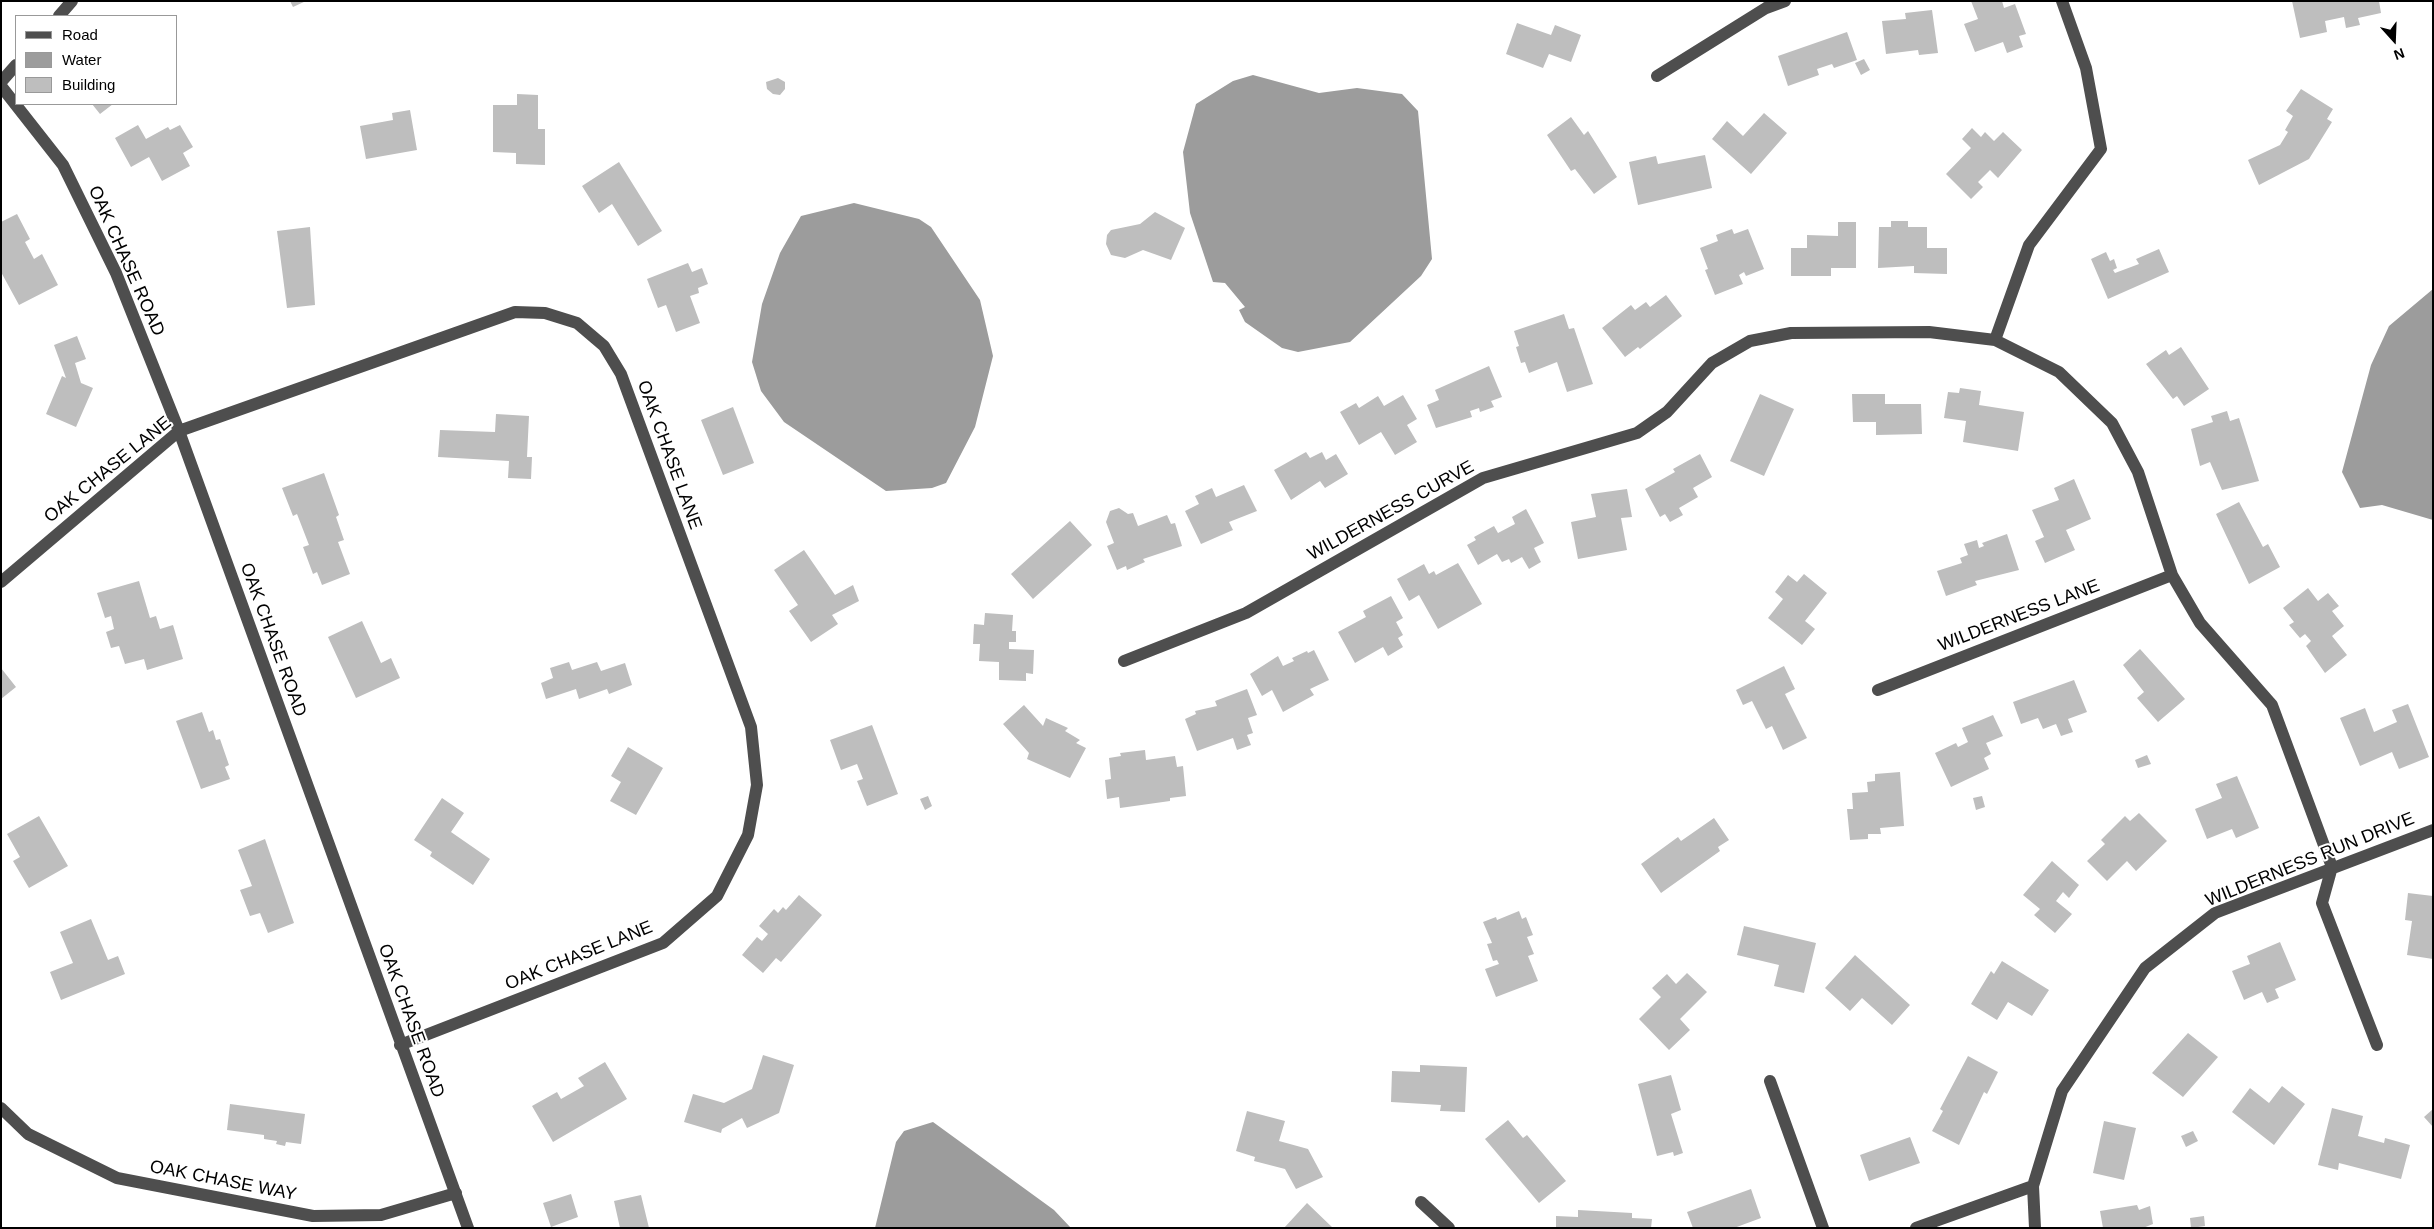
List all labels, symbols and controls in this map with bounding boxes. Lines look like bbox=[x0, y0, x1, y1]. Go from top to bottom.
legend bbox=[15, 15, 178, 105]
north arrow bbox=[2369, 15, 2419, 65]
text: Road bbox=[62, 26, 98, 43]
text: N bbox=[2392, 45, 2407, 63]
text: Water bbox=[62, 51, 101, 68]
text: Building bbox=[62, 76, 115, 93]
street label: OAK CHASE ROAD bbox=[83, 183, 169, 339]
street label: OAK CHASE LANE bbox=[632, 378, 706, 532]
street label: OAK CHASE LANE bbox=[40, 412, 176, 528]
street label: WILDERNESS CURVE bbox=[1304, 456, 1478, 566]
street label: OAK CHASE ROAD bbox=[235, 560, 311, 720]
street label: WILDERNESS LANE bbox=[1935, 575, 2103, 657]
street label: WILDERNESS RUN DRIVE bbox=[2203, 808, 2417, 912]
street label: OAK CHASE LANE bbox=[502, 917, 656, 995]
street label: OAK CHASE ROAD bbox=[373, 941, 449, 1101]
street label: OAK CHASE WAY bbox=[148, 1156, 298, 1206]

